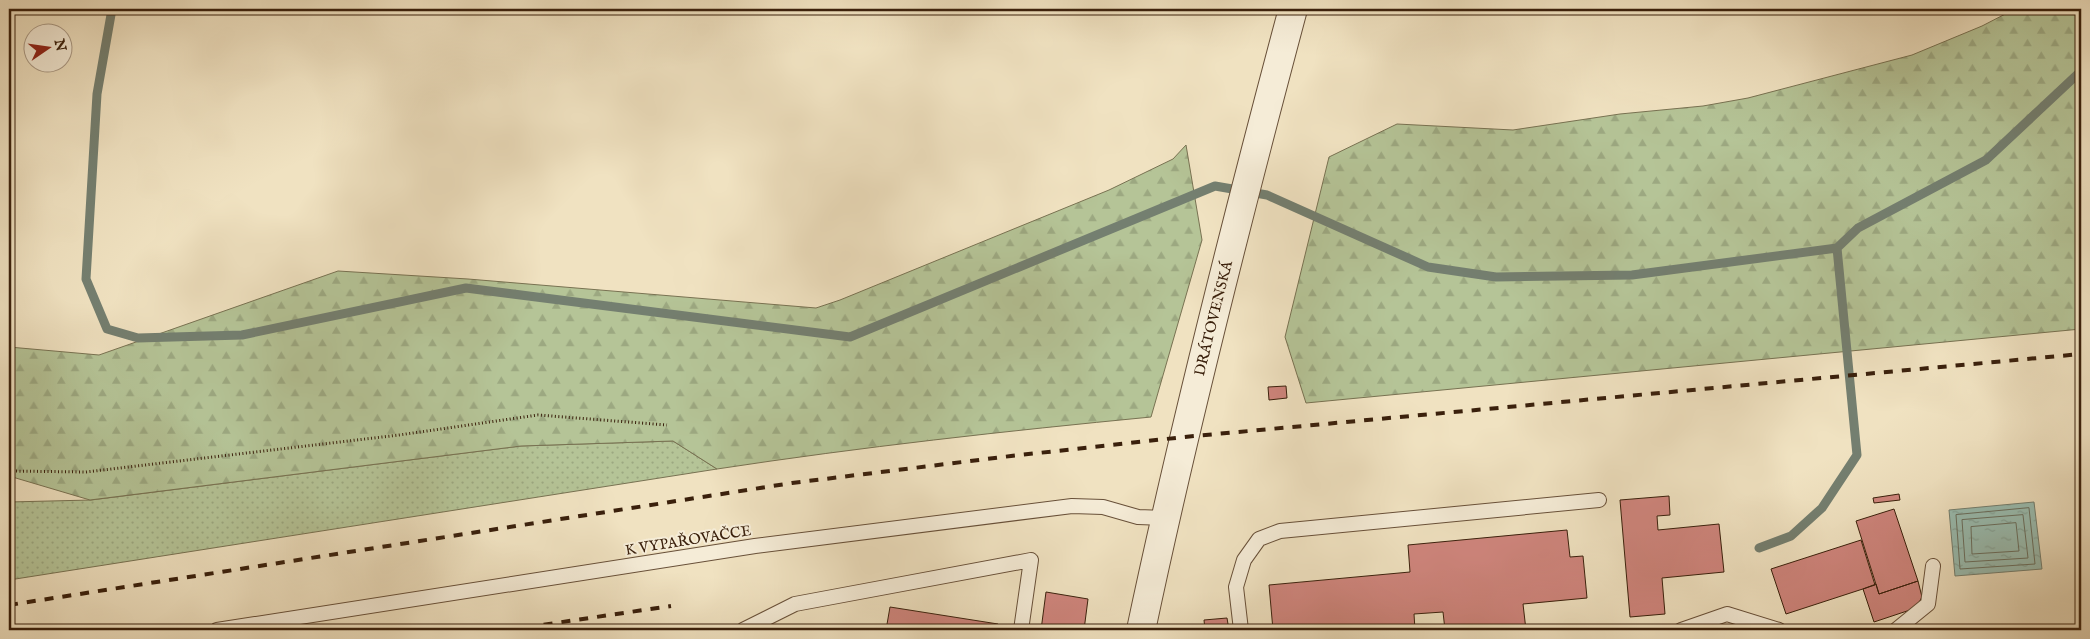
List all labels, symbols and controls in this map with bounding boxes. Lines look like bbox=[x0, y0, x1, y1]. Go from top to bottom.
north arrow bbox=[22, 22, 72, 72]
text: N bbox=[49, 36, 70, 53]
street label: DRÁTOVENSKÁ bbox=[1190, 258, 1237, 378]
street label: K VYPAŘOVAČCE bbox=[624, 521, 752, 560]

